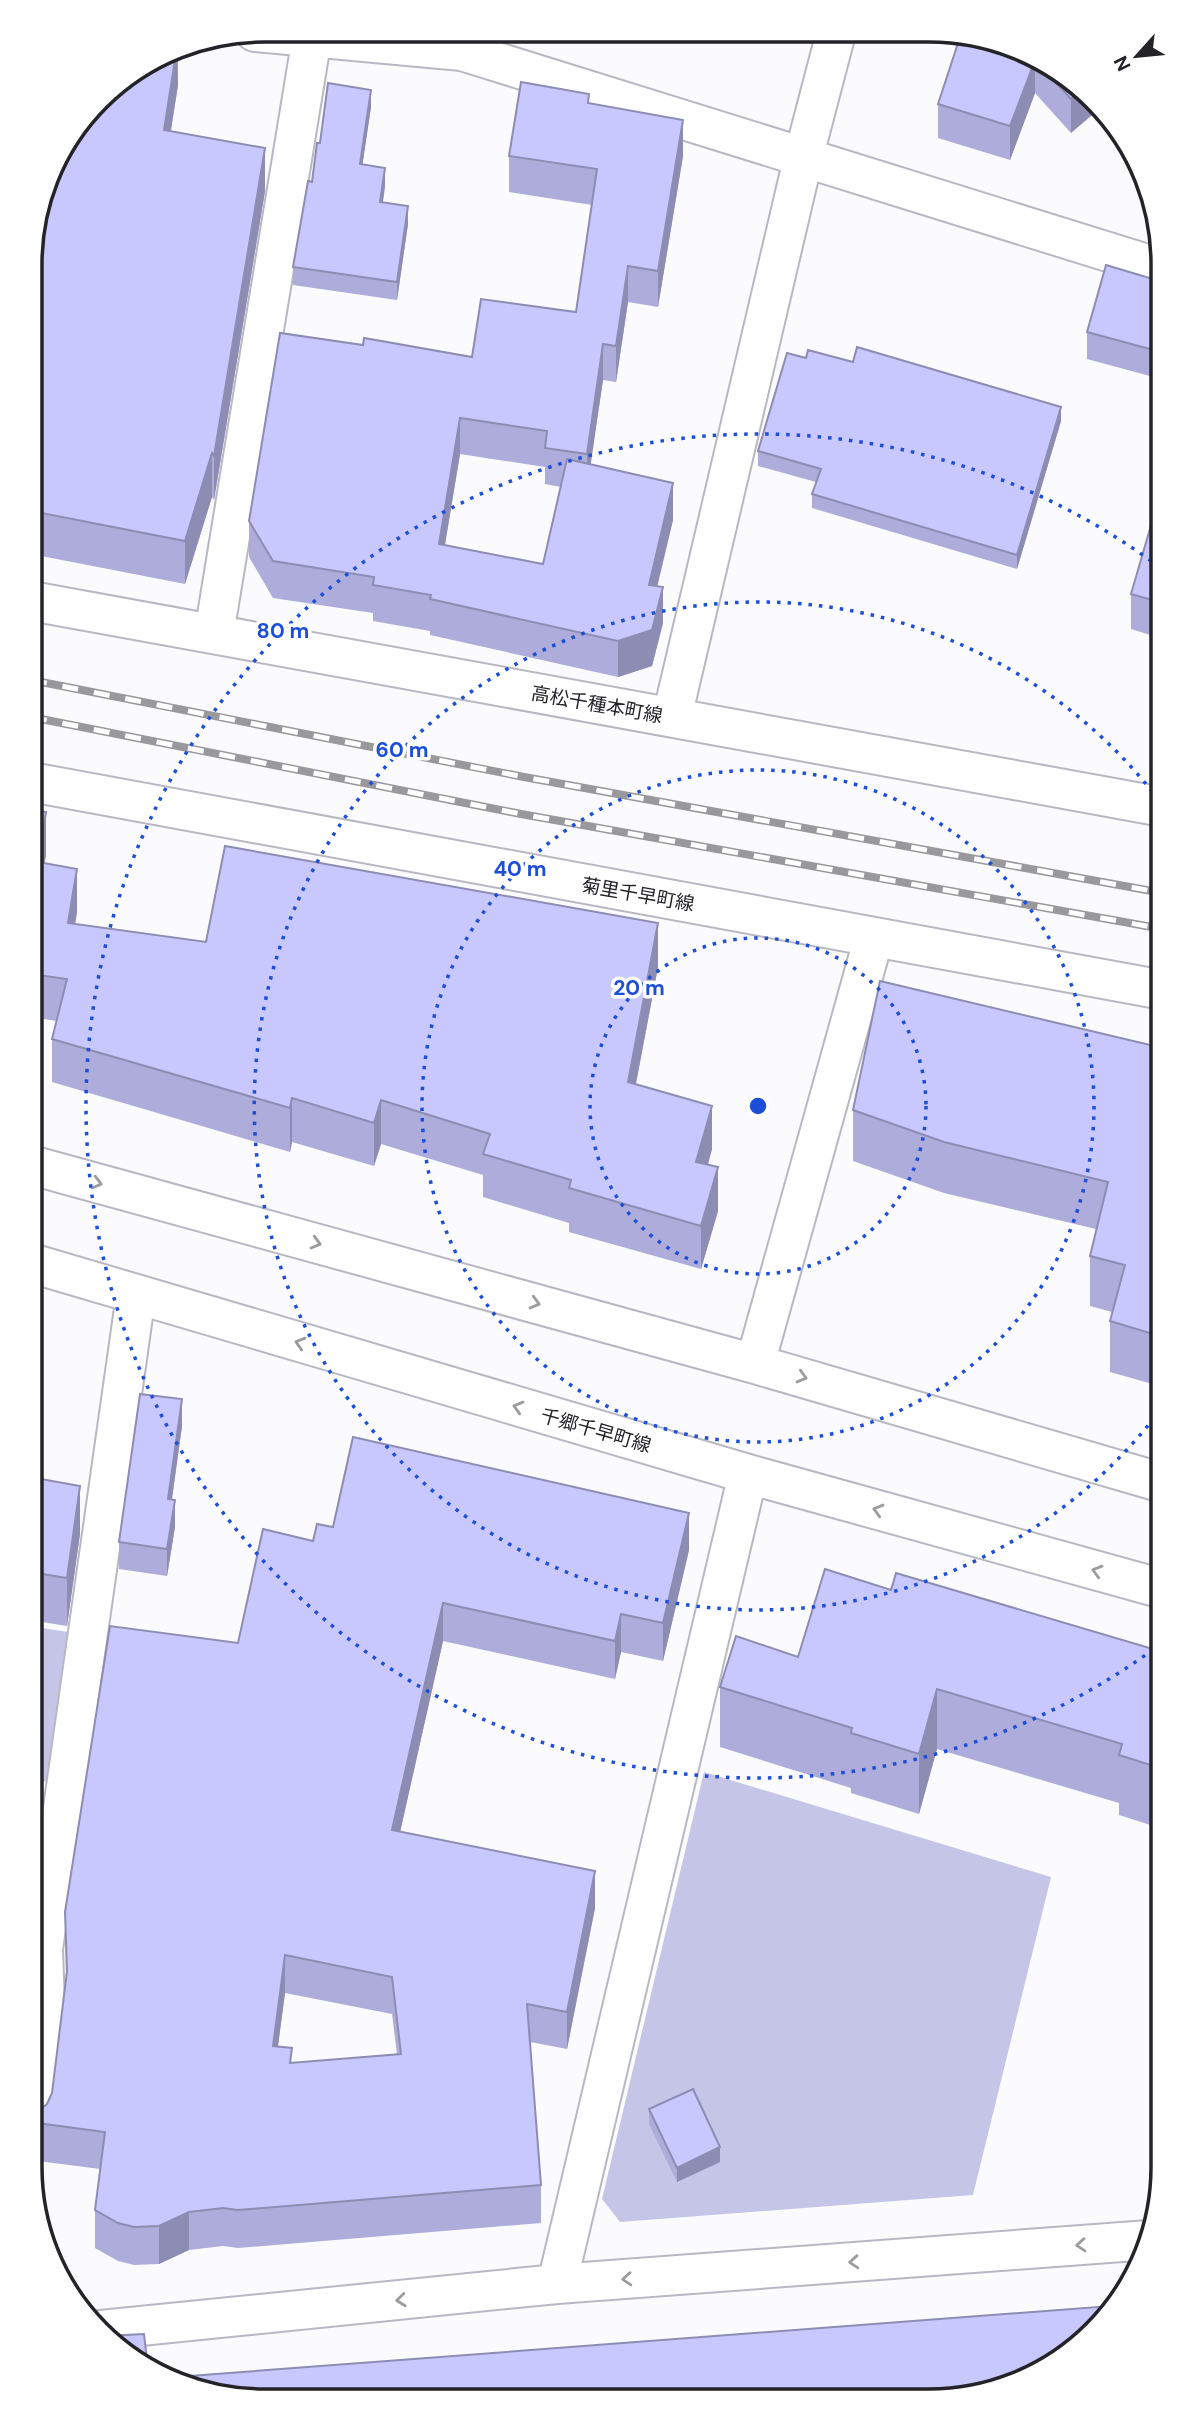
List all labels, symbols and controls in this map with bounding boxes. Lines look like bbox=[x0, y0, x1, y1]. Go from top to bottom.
north arrow bbox=[1102, 21, 1172, 91]
text: N bbox=[1108, 52, 1137, 75]
text: 80 m bbox=[257, 617, 309, 645]
street label: 高松千種本町線 bbox=[529, 681, 665, 728]
text: 60 m bbox=[376, 736, 428, 764]
text: 40 m bbox=[493, 855, 547, 883]
street label: 菊里千早町線 bbox=[580, 872, 696, 917]
text: 20 m bbox=[613, 974, 665, 1002]
centre of rings bbox=[746, 1094, 770, 1118]
one-way arrow bbox=[90, 1175, 102, 1190]
one-way arrow bbox=[310, 1235, 322, 1250]
one-way arrow bbox=[529, 1295, 541, 1310]
one-way arrow bbox=[294, 1337, 306, 1352]
one-way arrow bbox=[796, 1369, 808, 1384]
one-way arrow bbox=[512, 1400, 524, 1415]
street label: 千郷千早町線 bbox=[538, 1403, 654, 1458]
one-way arrow bbox=[872, 1504, 884, 1518]
one-way arrow bbox=[1091, 1565, 1103, 1579]
one-way arrow bbox=[1075, 2238, 1086, 2253]
one-way arrow bbox=[849, 2254, 860, 2269]
one-way arrow bbox=[622, 2271, 633, 2286]
one-way arrow bbox=[395, 2292, 407, 2307]

